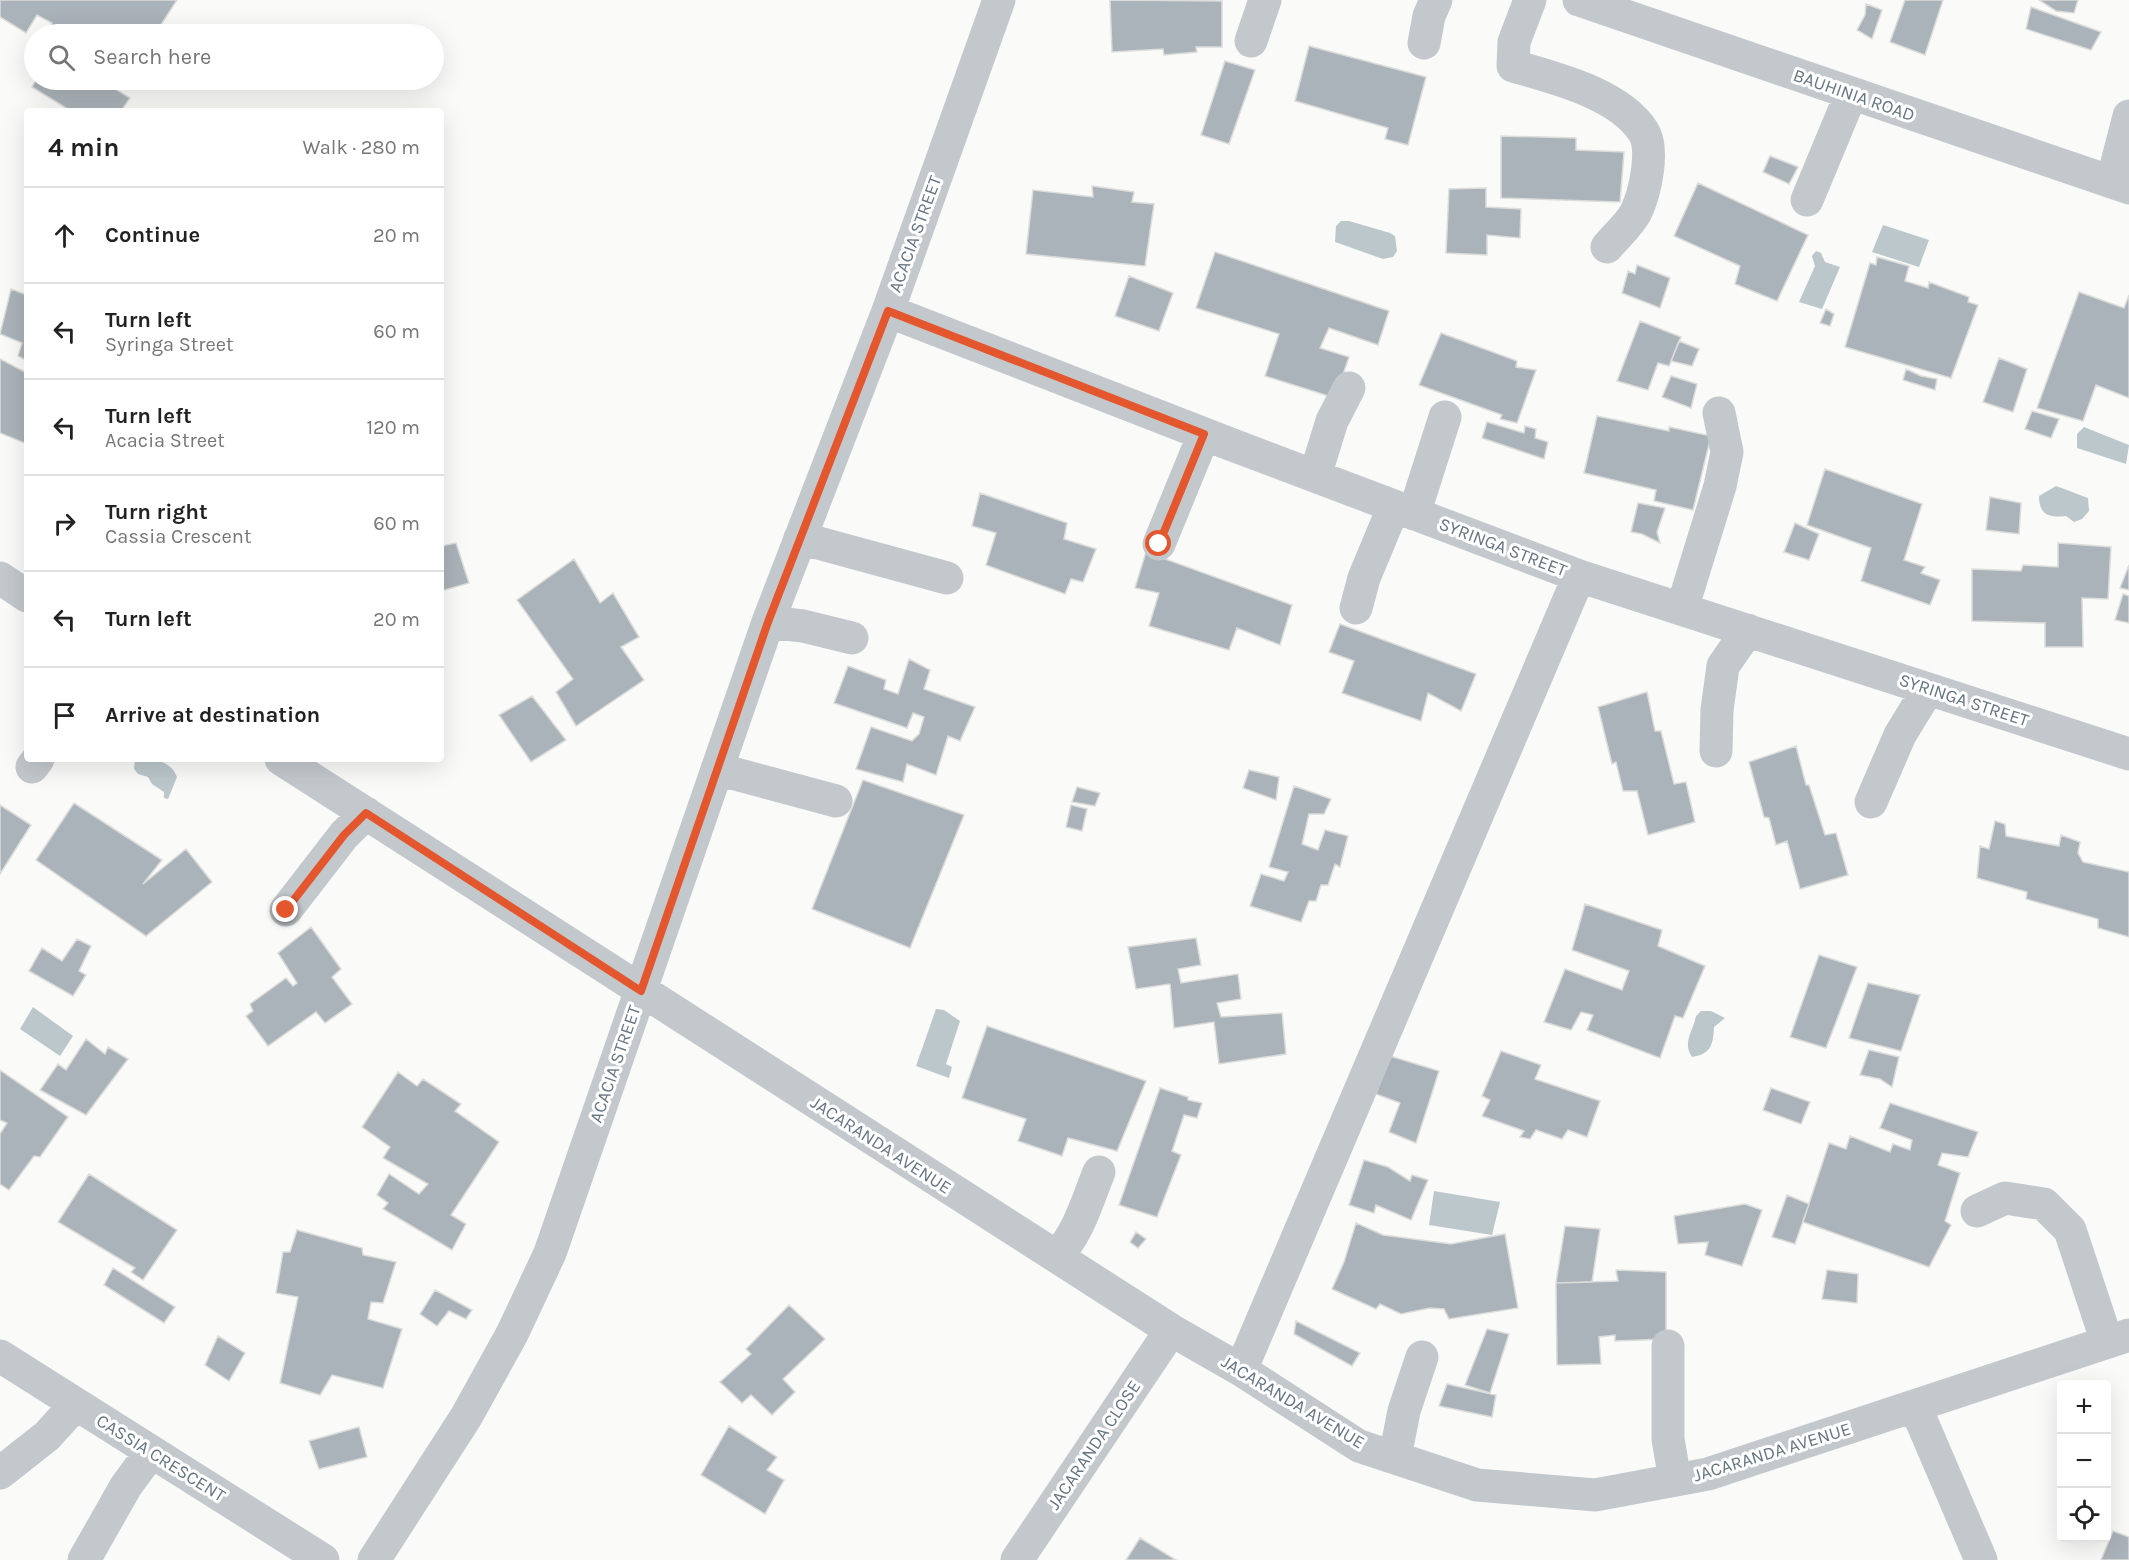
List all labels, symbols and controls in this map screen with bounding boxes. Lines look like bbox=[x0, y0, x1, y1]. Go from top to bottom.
search box bbox=[24, 24, 444, 90]
icon: search bbox=[45, 41, 78, 74]
text: Search here bbox=[93, 44, 211, 70]
street label: BAUHINIA ROAD bbox=[1790, 64, 1918, 126]
text: 4 min bbox=[48, 132, 119, 163]
text: Walk · 280 m bbox=[303, 136, 420, 159]
street label: ACACIA STREET bbox=[884, 173, 946, 295]
icon: ahead bbox=[48, 219, 81, 252]
text: Continue bbox=[105, 222, 200, 248]
text: 20 m bbox=[373, 224, 420, 247]
text: Turn left bbox=[105, 307, 192, 333]
icon: left bbox=[48, 315, 81, 348]
text: 60 m bbox=[373, 320, 420, 343]
text: Syringa Street bbox=[105, 333, 234, 356]
text: Turn left bbox=[105, 403, 192, 429]
icon: left bbox=[48, 411, 81, 444]
text: 120 m bbox=[366, 416, 420, 439]
text: Acacia Street bbox=[105, 429, 225, 452]
text: Turn right bbox=[105, 499, 208, 525]
icon: right bbox=[48, 507, 81, 540]
text: 60 m bbox=[373, 512, 420, 535]
street label: SYRINGA STREET bbox=[1436, 513, 1570, 581]
text: Cassia Crescent bbox=[105, 525, 251, 548]
route start bbox=[1145, 530, 1171, 556]
icon: left bbox=[48, 603, 81, 636]
text: Turn left bbox=[105, 606, 192, 632]
text: 20 m bbox=[373, 608, 420, 631]
street label: SYRINGA STREET bbox=[1896, 669, 2032, 731]
icon: arrive bbox=[48, 699, 81, 732]
text: Arrive at destination bbox=[105, 702, 320, 728]
route end bbox=[272, 896, 298, 922]
street label: ACACIA STREET bbox=[585, 1002, 645, 1126]
street label: JACARANDA AVENUE bbox=[806, 1091, 956, 1199]
street label: JACARANDA AVENUE bbox=[1217, 1350, 1369, 1454]
street label: JACARANDA CLOSE bbox=[1043, 1376, 1145, 1514]
map controls bbox=[2057, 1380, 2111, 1542]
button: + bbox=[2057, 1380, 2111, 1434]
street label: CASSIA CRESCENT bbox=[92, 1409, 230, 1507]
street label: JACARANDA AVENUE bbox=[1691, 1418, 1853, 1486]
button: − bbox=[2057, 1434, 2111, 1488]
button: locate bbox=[2057, 1488, 2111, 1542]

